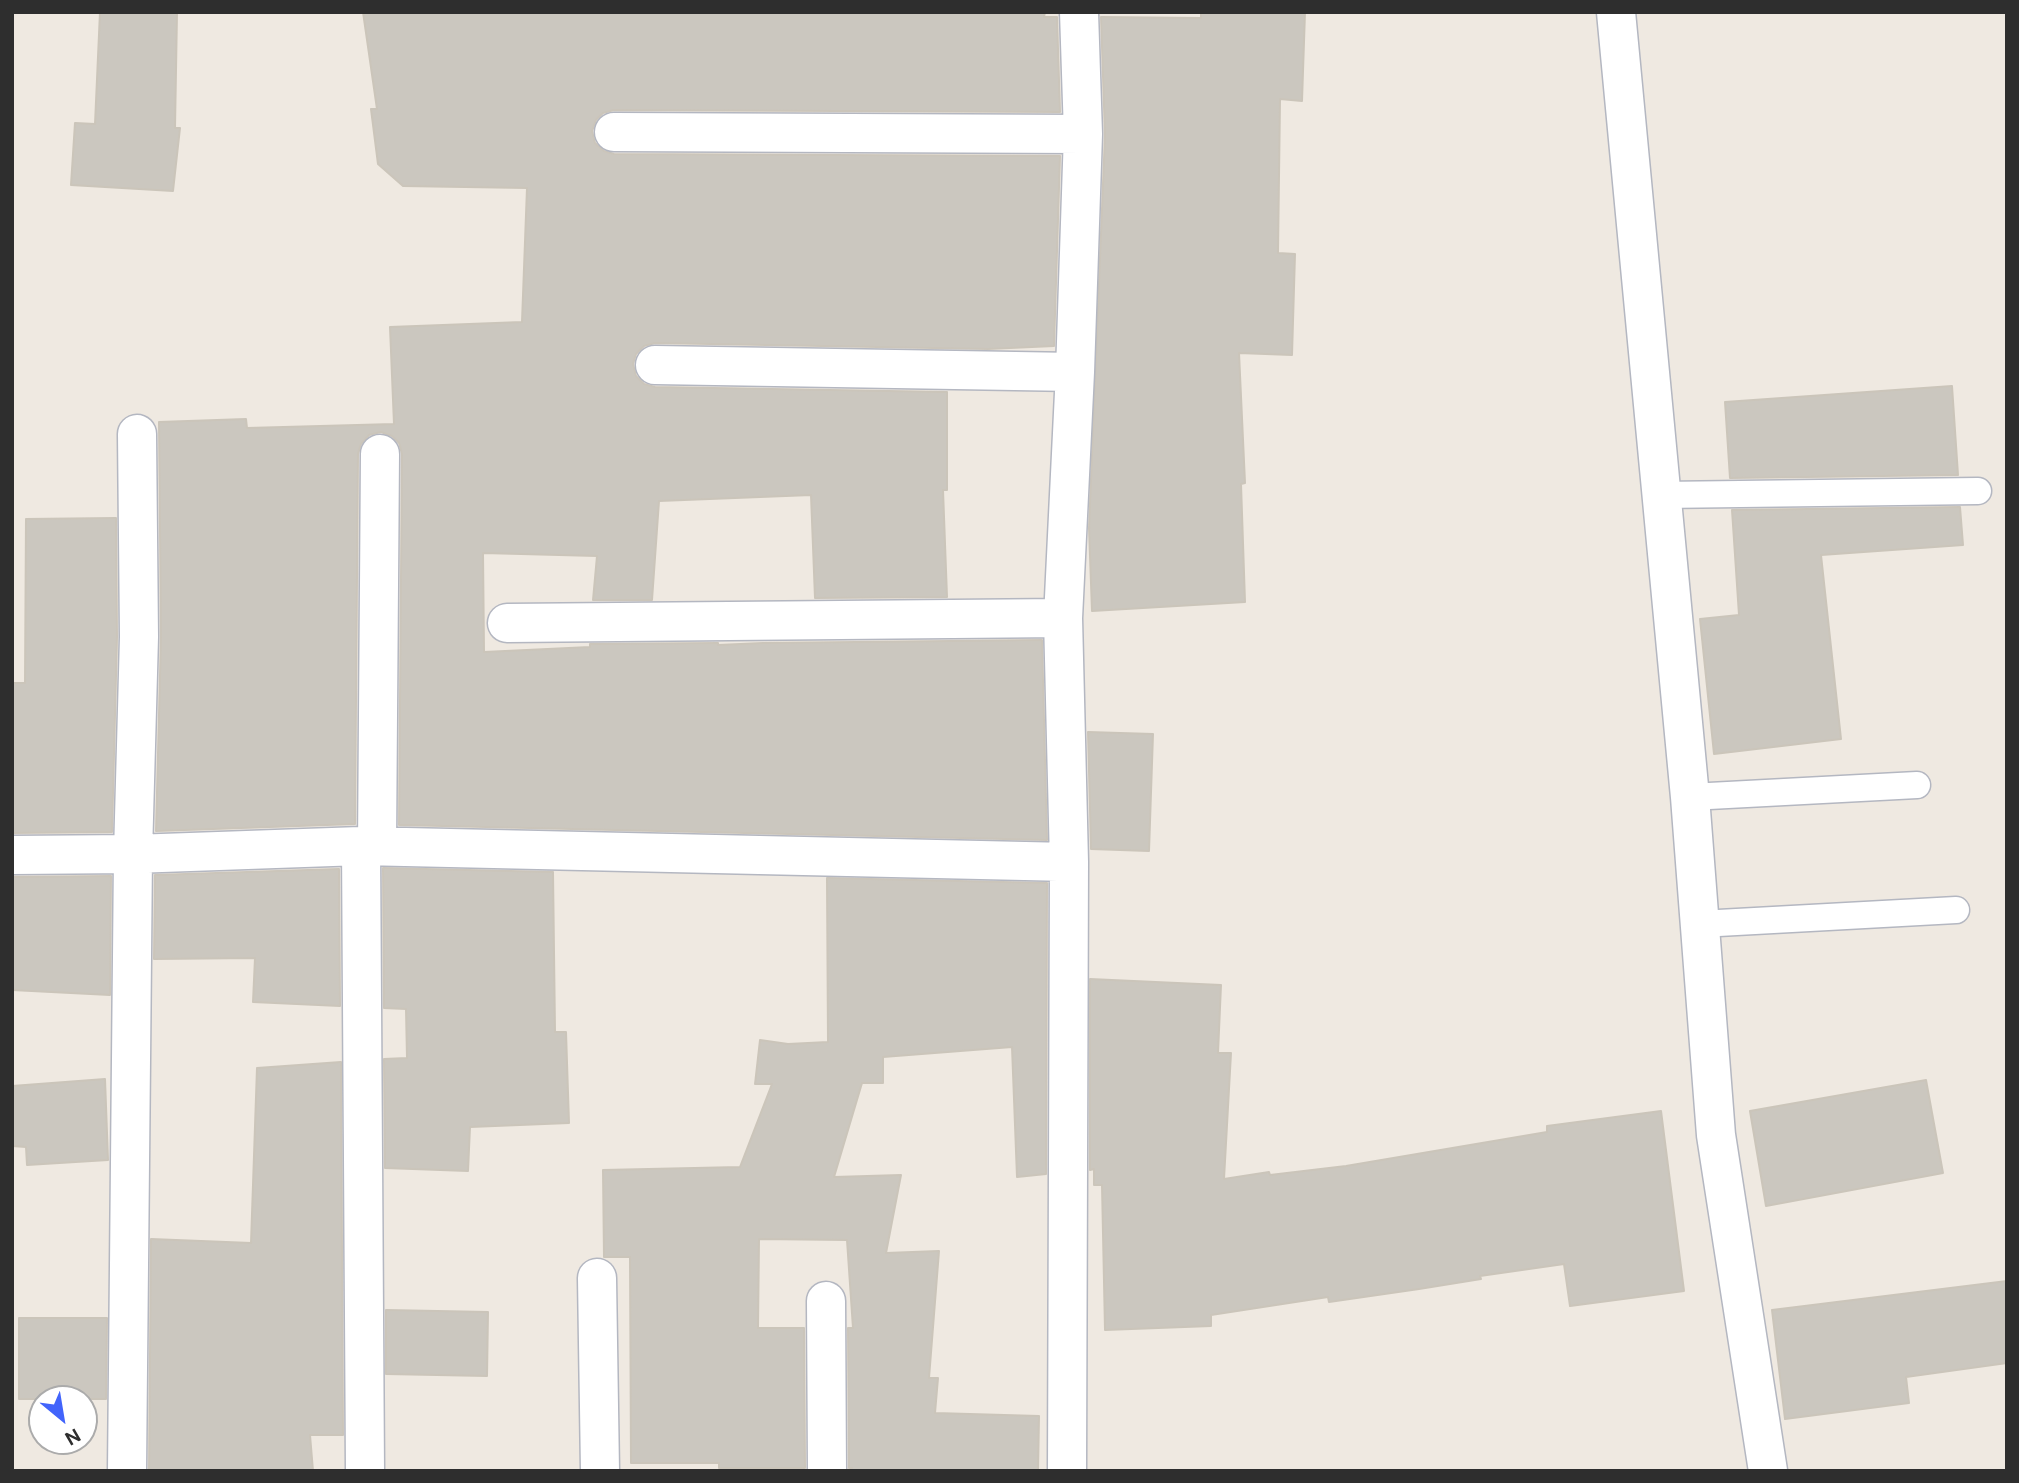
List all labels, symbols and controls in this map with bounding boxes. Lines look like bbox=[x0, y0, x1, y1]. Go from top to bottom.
north arrow bbox=[28, 1385, 98, 1455]
text: N bbox=[61, 1423, 85, 1451]

